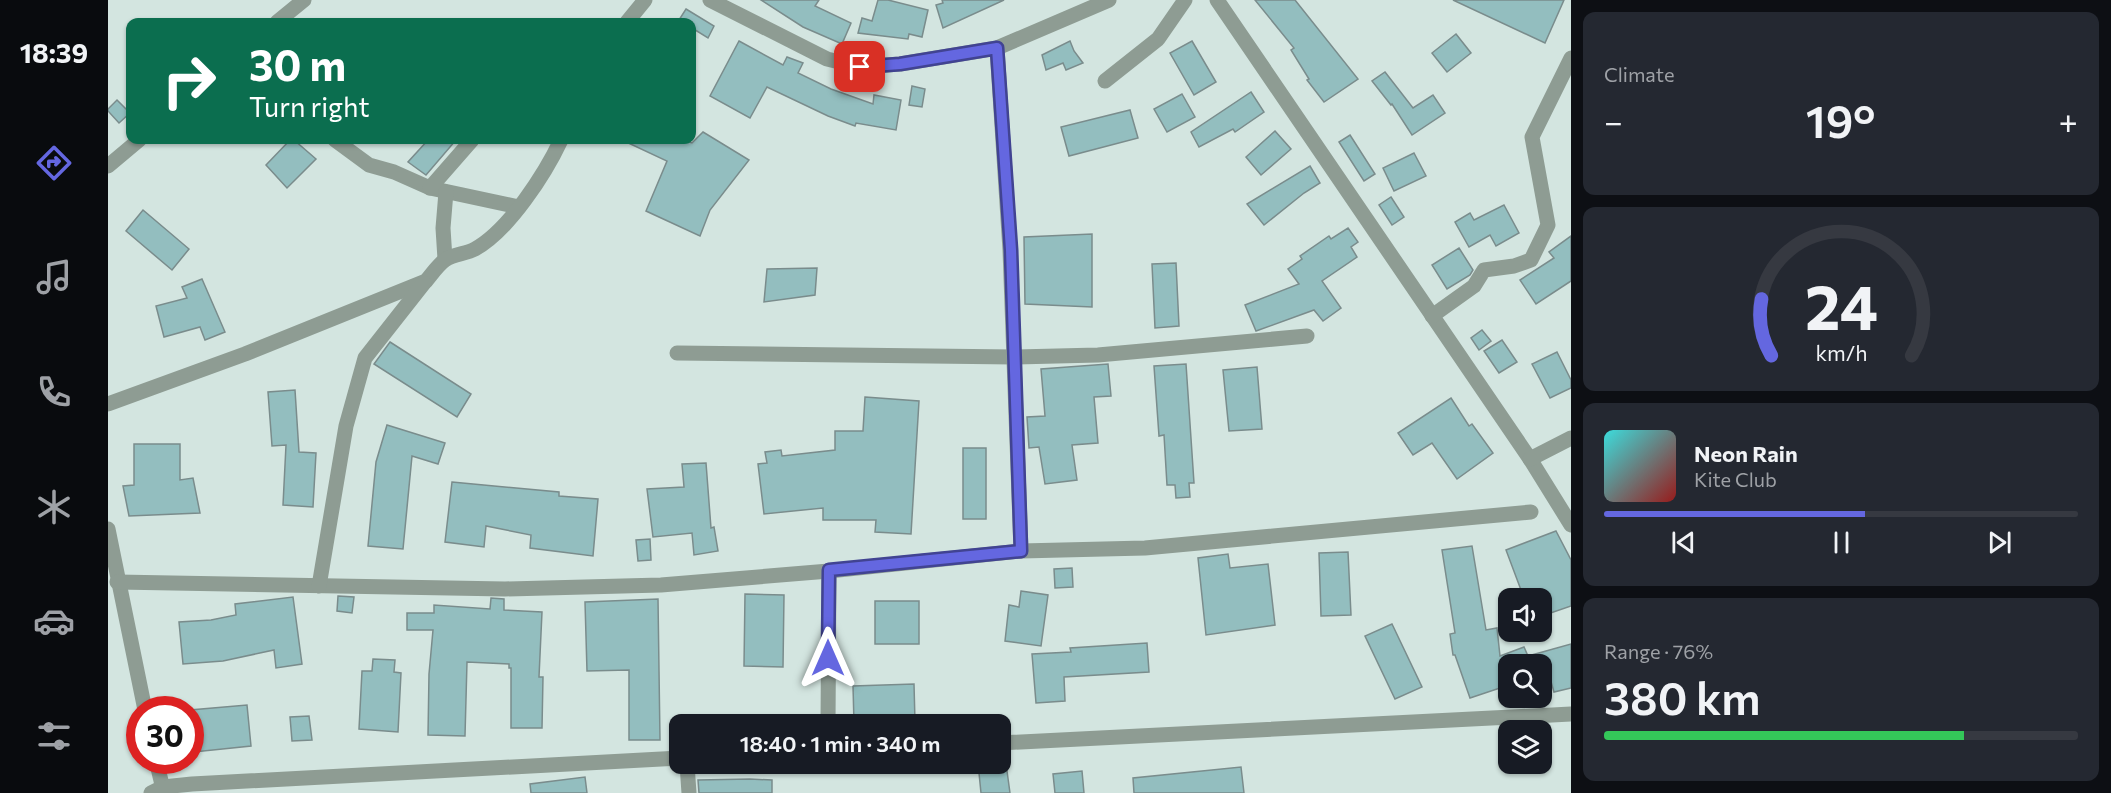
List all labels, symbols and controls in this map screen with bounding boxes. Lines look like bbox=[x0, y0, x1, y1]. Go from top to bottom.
text: 18:39 bbox=[20, 36, 88, 69]
text: 30 m bbox=[249, 38, 346, 90]
pin bbox=[834, 41, 885, 92]
icon: right bbox=[150, 42, 228, 120]
icon: arrive bbox=[843, 50, 876, 83]
text: Climate bbox=[1604, 62, 1674, 86]
text: Turn right bbox=[249, 90, 369, 123]
text: 19° bbox=[1806, 92, 1875, 147]
text: − bbox=[1604, 100, 1623, 141]
text: + bbox=[2059, 100, 2078, 141]
icon: directions bbox=[33, 142, 75, 184]
icon: music bbox=[33, 256, 75, 298]
text: 24 bbox=[1805, 267, 1877, 343]
text: km/h bbox=[1815, 339, 1867, 365]
icon: phone bbox=[33, 371, 75, 413]
text: Neon Rain bbox=[1694, 440, 1798, 467]
text: Kite Club bbox=[1694, 467, 1777, 491]
icon: climate bbox=[33, 486, 75, 528]
icon: previous bbox=[1667, 526, 1700, 559]
icon: pause bbox=[1825, 526, 1858, 559]
icon: next bbox=[1983, 526, 2016, 559]
map controls bbox=[1498, 588, 1552, 774]
button: sound bbox=[1498, 588, 1552, 642]
icon: car bbox=[33, 600, 75, 642]
position arrow bbox=[796, 626, 860, 690]
text: Range · 76% bbox=[1604, 639, 1713, 663]
button: search bbox=[1498, 654, 1552, 708]
text: 380 km bbox=[1604, 669, 1761, 724]
speed limit sign: 30 bbox=[126, 696, 204, 774]
icon: filters bbox=[33, 715, 75, 757]
button: layers bbox=[1498, 720, 1552, 774]
text: 18:40 · 1 min · 340 m bbox=[740, 730, 940, 757]

